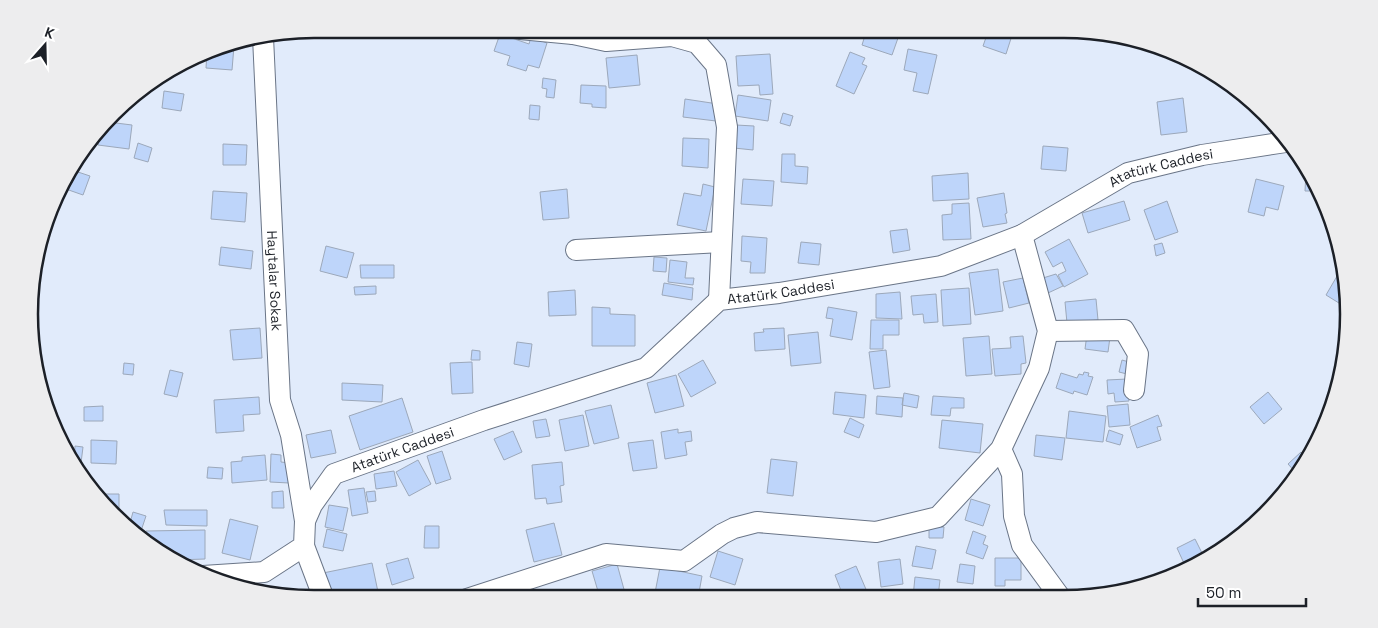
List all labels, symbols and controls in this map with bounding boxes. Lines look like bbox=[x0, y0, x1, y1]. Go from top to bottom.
north arrow bbox=[20, 20, 70, 70]
text: K bbox=[42, 23, 57, 43]
street label: Atatürk Caddesi bbox=[1105, 144, 1214, 191]
street label: Haytalar Sokak bbox=[263, 230, 286, 332]
street label: Atatürk Caddesi bbox=[726, 275, 836, 308]
street label: Atatürk Caddesi bbox=[348, 423, 456, 476]
scale bar bbox=[1198, 576, 1306, 608]
text: 50 m bbox=[1206, 583, 1241, 602]

